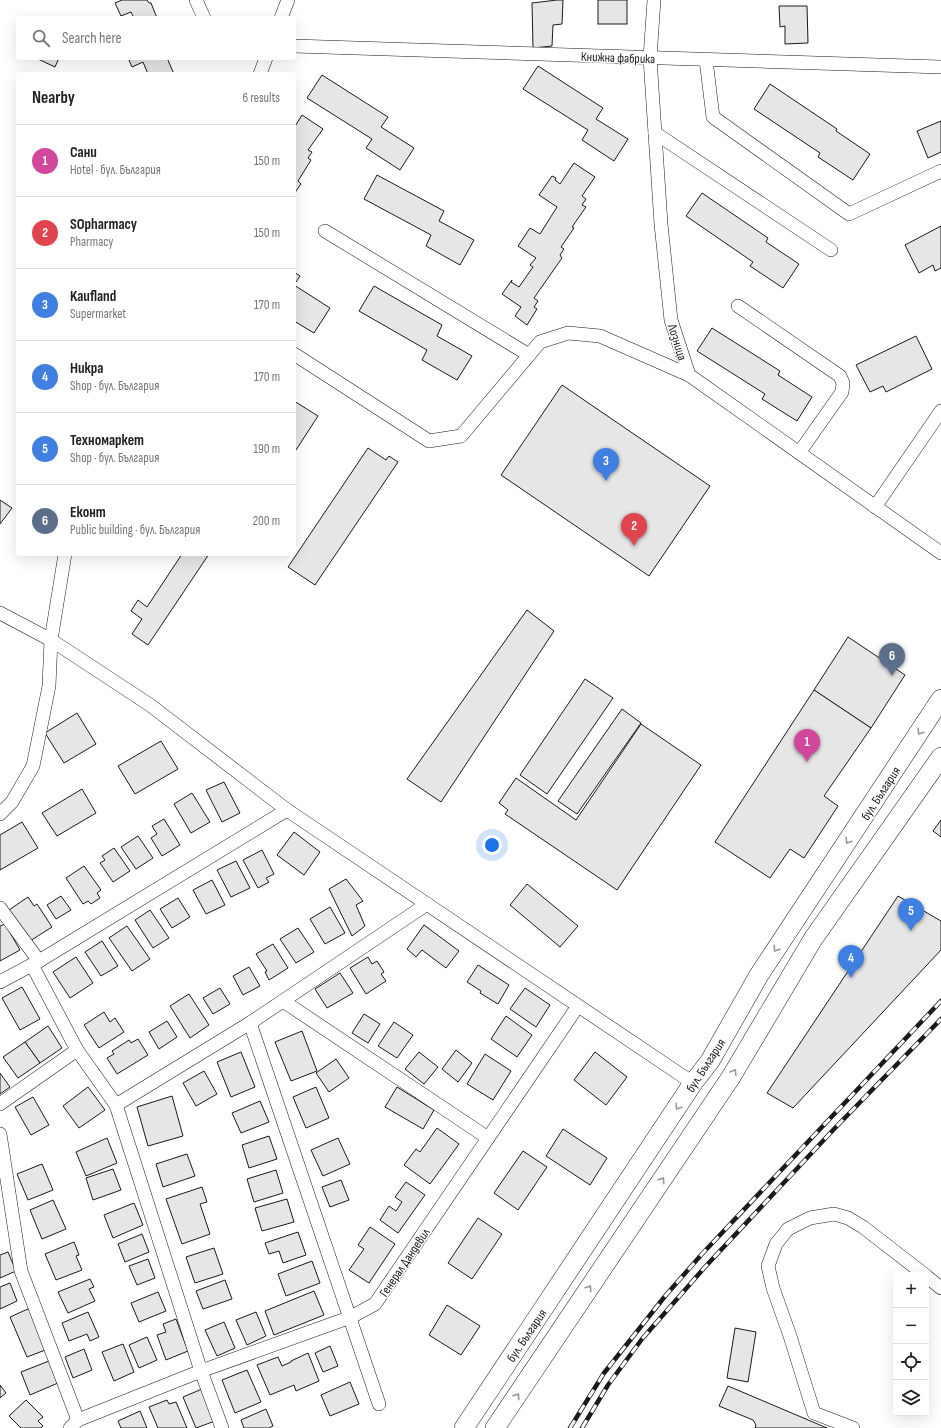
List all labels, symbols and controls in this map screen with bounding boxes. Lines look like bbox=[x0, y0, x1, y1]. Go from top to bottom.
search box bbox=[16, 16, 296, 60]
icon: search bbox=[30, 27, 52, 49]
text: Search here bbox=[62, 29, 122, 48]
street label: Книжна фабрика bbox=[581, 49, 655, 67]
text: Nearby bbox=[32, 88, 75, 108]
text: 6 results bbox=[242, 90, 280, 106]
text: Сани bbox=[70, 143, 97, 162]
text: 1 bbox=[42, 153, 48, 169]
text: 150 m bbox=[254, 153, 280, 169]
text: Hotel · бул. България bbox=[70, 162, 161, 178]
text: SOpharmacy bbox=[70, 215, 137, 234]
text: 2 bbox=[42, 225, 48, 241]
text: 150 m bbox=[254, 225, 280, 241]
text: Pharmacy bbox=[70, 234, 113, 250]
text: Kaufland bbox=[70, 287, 116, 306]
text: 3 bbox=[42, 297, 48, 313]
text: 170 m bbox=[254, 297, 280, 313]
text: Supermarket bbox=[70, 306, 126, 322]
street label: Лозница bbox=[664, 321, 690, 362]
text: Никра bbox=[70, 359, 103, 378]
text: 4 bbox=[42, 369, 48, 385]
text: 170 m bbox=[254, 369, 280, 385]
text: Shop · бул. България bbox=[70, 378, 159, 394]
text: Техномаркет bbox=[70, 431, 144, 450]
text: 5 bbox=[42, 441, 48, 457]
text: 190 m bbox=[253, 441, 280, 457]
pin: 3 bbox=[593, 448, 619, 481]
text: Shop · бул. България bbox=[70, 450, 159, 466]
text: Еконт bbox=[70, 503, 106, 522]
text: 6 bbox=[42, 513, 48, 529]
text: 200 m bbox=[253, 513, 280, 529]
pin: 2 bbox=[621, 513, 647, 546]
text: Public building · бул. България bbox=[70, 522, 200, 538]
pin: 6 bbox=[879, 643, 905, 676]
one-way arrow bbox=[917, 728, 924, 735]
pin: 1 bbox=[794, 729, 820, 762]
street label: бул. България bbox=[858, 764, 904, 823]
your location bbox=[482, 835, 502, 855]
one-way arrow bbox=[846, 836, 853, 843]
pin: 5 bbox=[898, 898, 924, 931]
one-way arrow bbox=[773, 945, 781, 952]
pin: 4 bbox=[838, 945, 864, 978]
street label: бул. България bbox=[683, 1036, 729, 1095]
one-way arrow bbox=[729, 1069, 736, 1076]
one-way arrow bbox=[676, 1102, 683, 1109]
one-way arrow bbox=[657, 1177, 664, 1184]
street label: Генерал Дандевил bbox=[376, 1225, 434, 1300]
map controls bbox=[893, 1272, 929, 1416]
button: + bbox=[893, 1272, 929, 1308]
one-way arrow bbox=[584, 1285, 591, 1292]
street label: бул. България bbox=[503, 1306, 550, 1365]
button: − bbox=[893, 1308, 929, 1344]
button: locate bbox=[893, 1344, 929, 1380]
button: layers bbox=[893, 1380, 929, 1416]
one-way arrow bbox=[512, 1393, 519, 1400]

